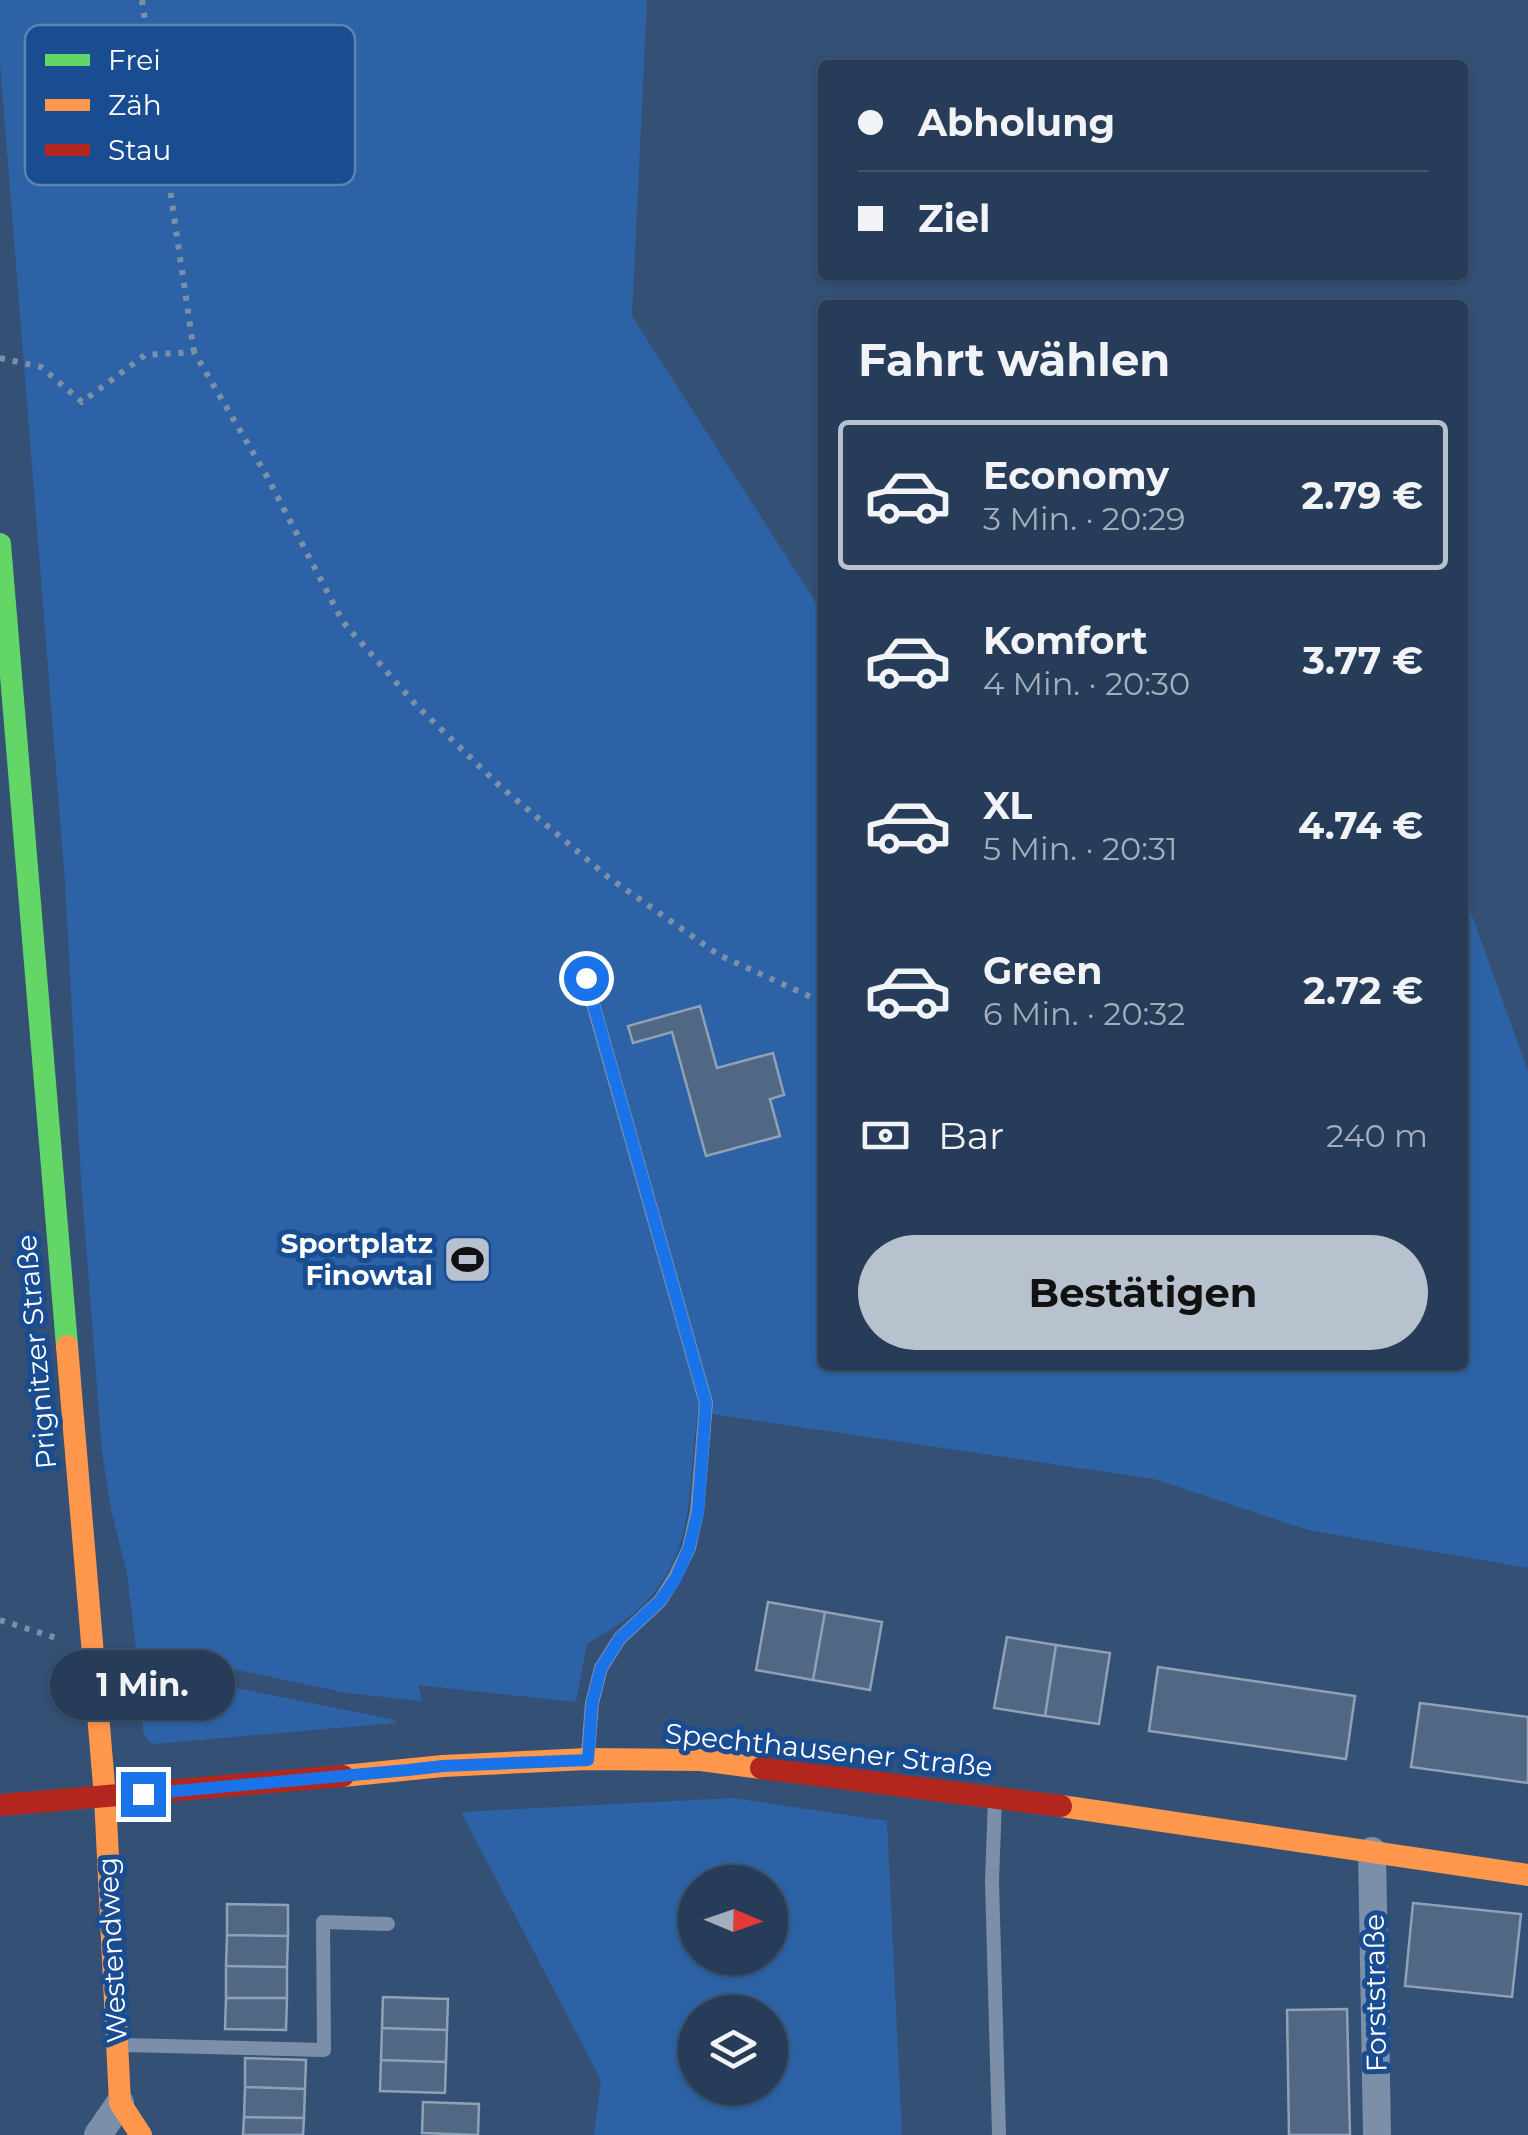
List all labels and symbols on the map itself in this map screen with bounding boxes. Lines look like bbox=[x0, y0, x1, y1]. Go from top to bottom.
legend bbox=[25, 25, 355, 185]
text: Frei bbox=[108, 43, 161, 77]
text: Zäh bbox=[108, 88, 162, 122]
text: Stau bbox=[108, 133, 171, 167]
route start bbox=[564, 956, 609, 1001]
place label: Sportplatz Finowtal bbox=[280, 1226, 433, 1292]
street label: Prignitzer Straße bbox=[9, 1233, 63, 1471]
sports icon: Sportplatz Finowtal bbox=[442, 1233, 494, 1285]
callout: 1 Min. bbox=[51, 1649, 236, 1719]
street label: Spechthausener Straße bbox=[664, 1716, 994, 1784]
route end bbox=[121, 1772, 166, 1817]
street label: Westendweg bbox=[90, 1856, 134, 2044]
north arrow bbox=[678, 1865, 788, 1975]
street label: Forststraße bbox=[1357, 1914, 1393, 2072]

